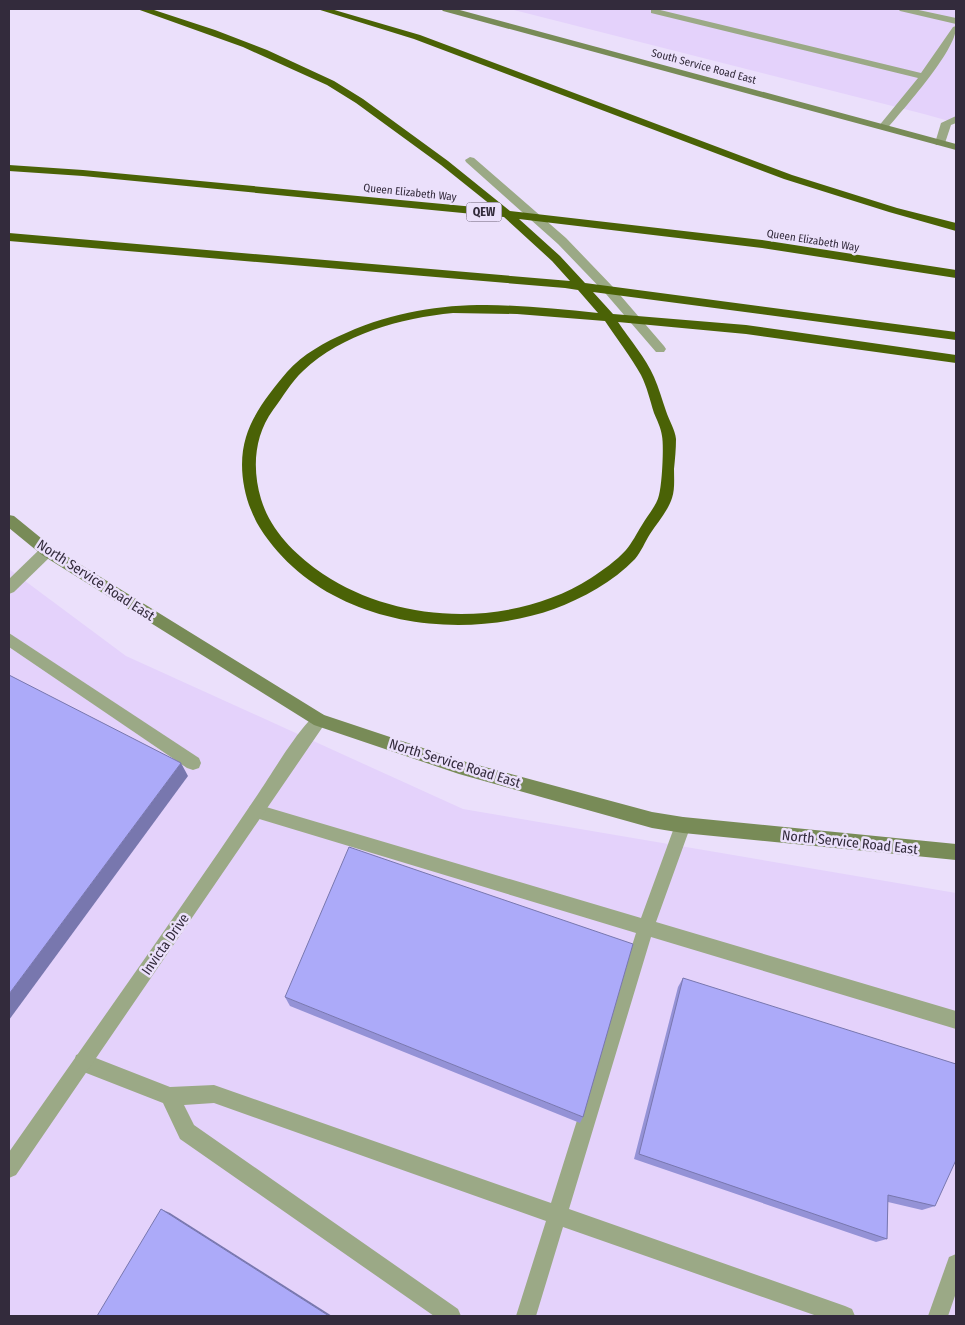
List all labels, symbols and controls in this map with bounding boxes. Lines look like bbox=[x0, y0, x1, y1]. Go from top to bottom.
street label: South Service Road East bbox=[650, 46, 758, 87]
street label: Queen Elizabeth Way bbox=[363, 181, 457, 204]
road number: QEW bbox=[466, 202, 502, 222]
street label: Queen Elizabeth Way bbox=[766, 227, 860, 254]
street label: North Service Road East bbox=[34, 536, 158, 625]
street label: North Service Road East bbox=[387, 735, 523, 792]
street label: North Service Road East bbox=[781, 827, 919, 858]
street label: Invicta Drive bbox=[138, 910, 193, 978]

